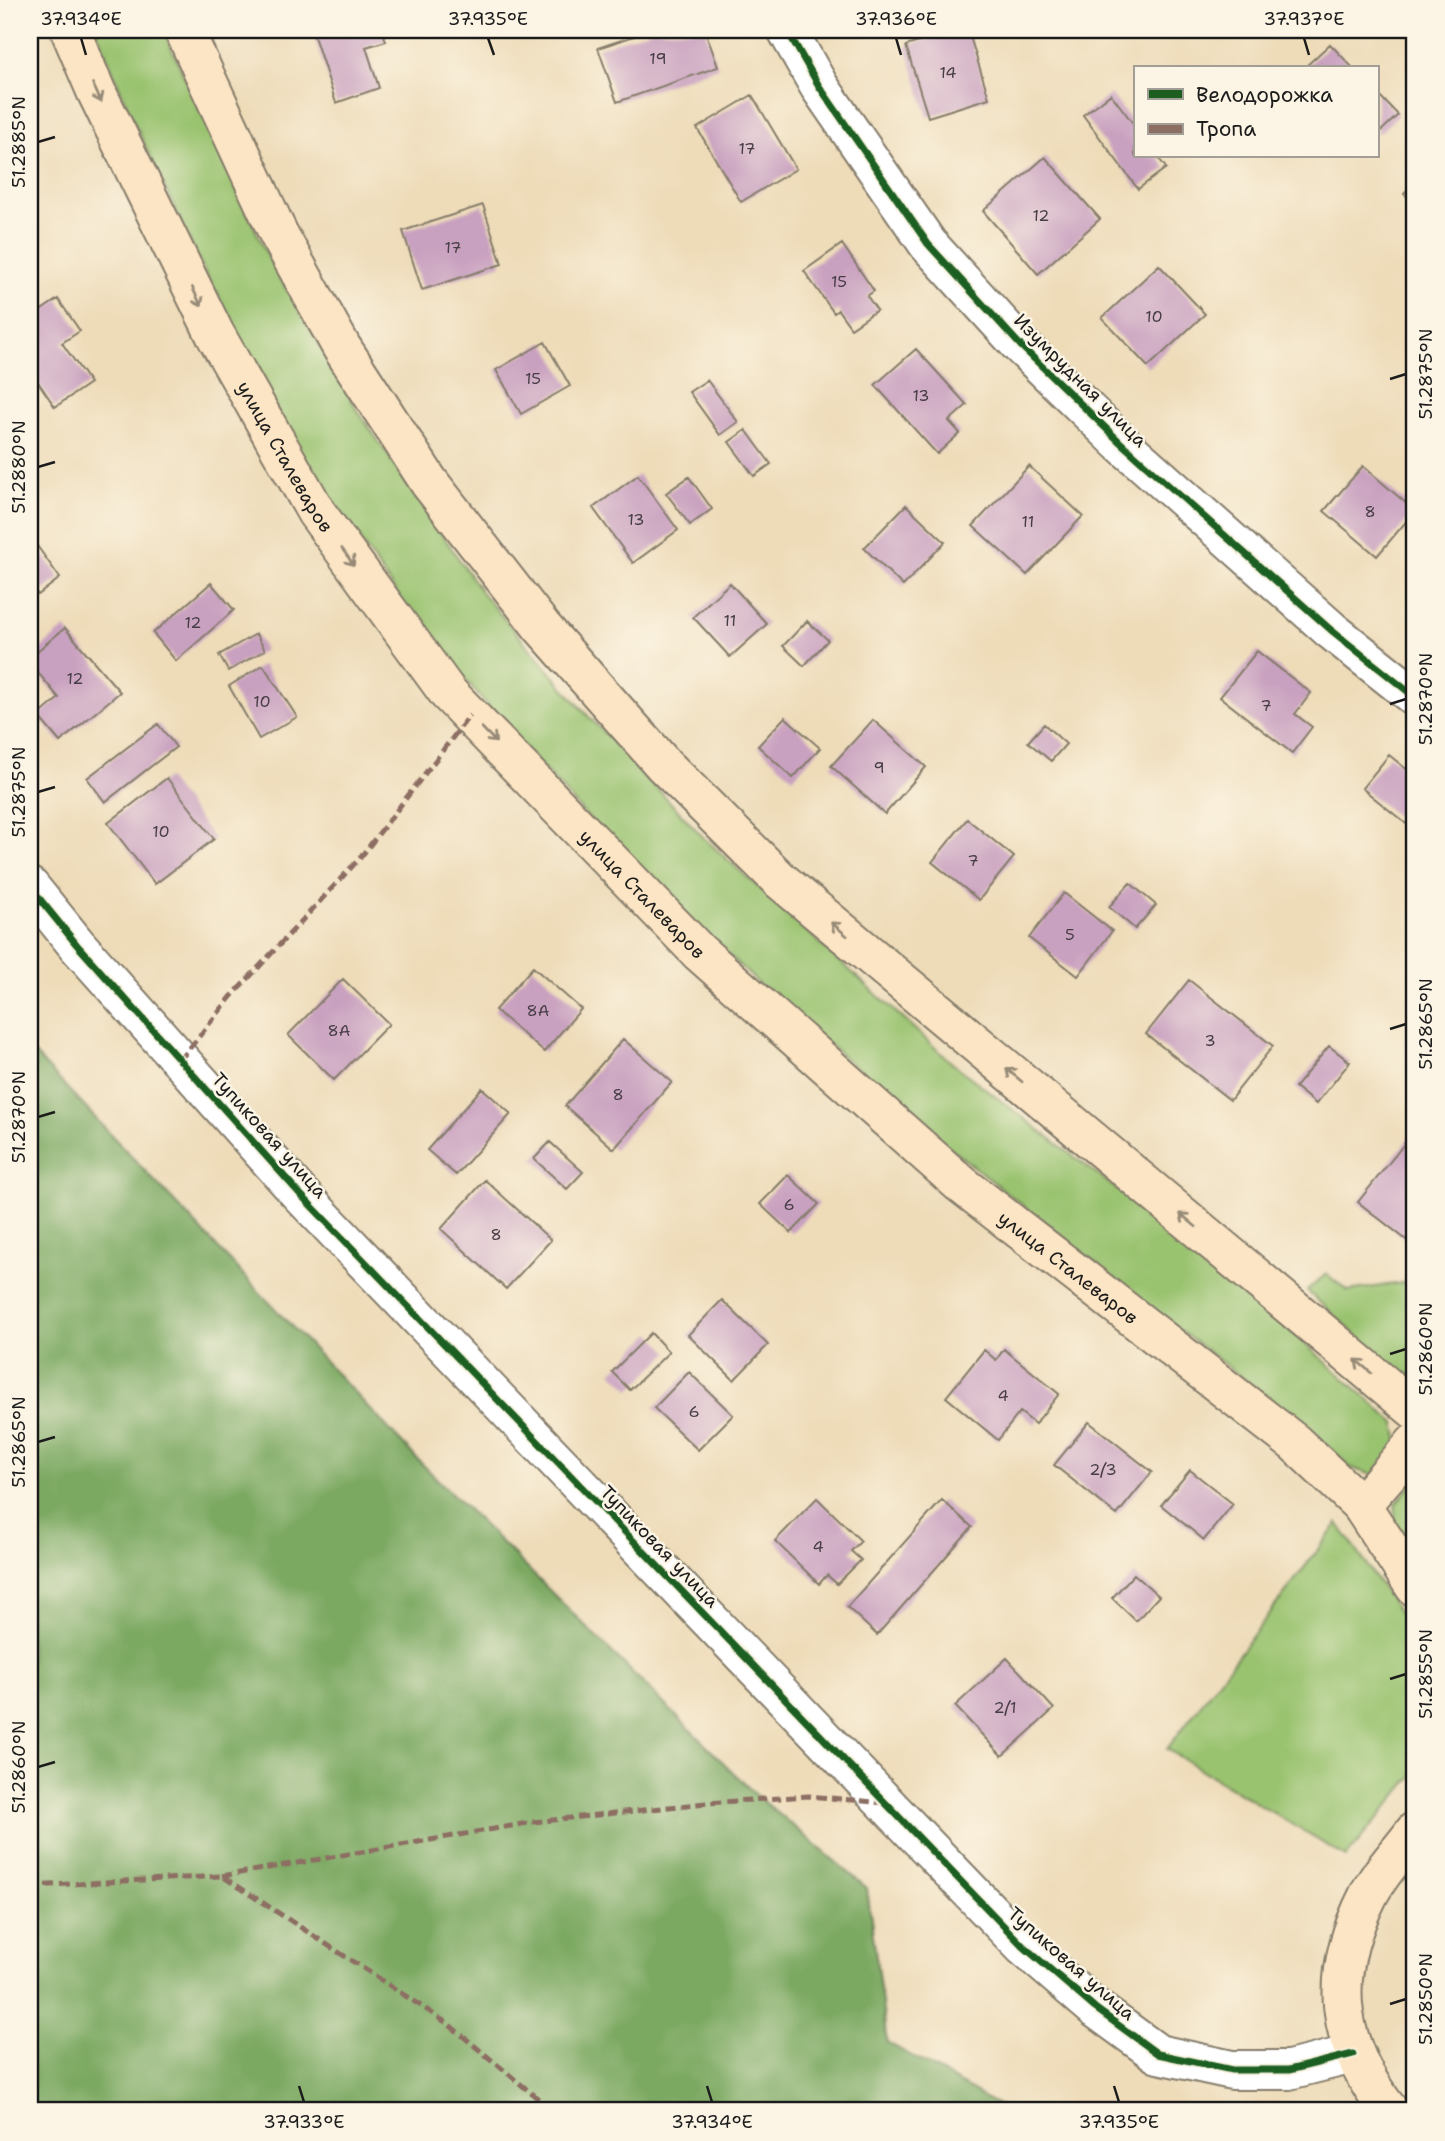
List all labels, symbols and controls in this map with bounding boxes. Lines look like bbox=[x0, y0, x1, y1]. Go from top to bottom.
text: 37.934°E bbox=[40, 7, 122, 31]
text: 37.935°E bbox=[448, 7, 528, 31]
text: 37.936°E bbox=[855, 7, 937, 31]
text: 37.937°E bbox=[1264, 7, 1344, 31]
house number: 19 bbox=[649, 48, 667, 69]
house number: 14 bbox=[939, 62, 957, 83]
legend bbox=[1134, 66, 1378, 158]
one-way arrow bbox=[91, 81, 104, 103]
text: Велодорожка bbox=[1196, 81, 1333, 109]
text: 51.2885°N bbox=[7, 96, 31, 188]
text: Тропа bbox=[1196, 115, 1256, 143]
house number: 17 bbox=[738, 138, 756, 159]
house number: 12 bbox=[1032, 205, 1050, 226]
house number: 17 bbox=[444, 237, 462, 258]
house number: 15 bbox=[831, 271, 847, 292]
one-way arrow bbox=[190, 286, 204, 307]
house number: 10 bbox=[1145, 306, 1163, 327]
street label: Изумрудная улица bbox=[1008, 308, 1153, 453]
text: 51.2875°N bbox=[1414, 329, 1438, 419]
house number: 15 bbox=[525, 368, 541, 389]
street label: улица Сталеваров bbox=[231, 377, 339, 537]
house number: 13 bbox=[912, 385, 930, 406]
text: 51.2880°N bbox=[7, 420, 31, 514]
house number: 8 bbox=[1364, 501, 1376, 522]
house number: 13 bbox=[627, 509, 645, 530]
house number: 11 bbox=[1022, 511, 1034, 532]
one-way arrow bbox=[341, 547, 356, 565]
house number: 11 bbox=[724, 610, 736, 631]
house number: 12 bbox=[184, 612, 202, 633]
text: 51.2870°N bbox=[1414, 653, 1438, 745]
house number: 12 bbox=[66, 668, 84, 689]
house number: 10 bbox=[253, 691, 271, 712]
house number: 7 bbox=[1260, 695, 1272, 716]
one-way arrow bbox=[480, 726, 497, 743]
text: 51.2875°N bbox=[7, 747, 31, 837]
house number: 9 bbox=[873, 757, 885, 778]
house number: 10 bbox=[152, 821, 170, 842]
street label: улица Сталеваров bbox=[574, 824, 711, 964]
house number: 7 bbox=[967, 850, 979, 871]
one-way arrow bbox=[830, 921, 848, 937]
house number: 5 bbox=[1065, 924, 1075, 945]
text: 51.2865°N bbox=[1414, 978, 1438, 1070]
house number: 8А bbox=[527, 1000, 549, 1021]
house number: 8А bbox=[328, 1020, 350, 1041]
house number: 3 bbox=[1204, 1030, 1216, 1051]
street label: Тупиковая улица bbox=[206, 1067, 333, 1204]
one-way arrow bbox=[1005, 1067, 1023, 1082]
text: 51.2870°N bbox=[7, 1071, 31, 1163]
house number: 8 bbox=[612, 1084, 624, 1105]
house number: 6 bbox=[783, 1194, 795, 1215]
street label: улица Сталеваров bbox=[993, 1205, 1143, 1330]
one-way arrow bbox=[1180, 1213, 1198, 1228]
house number: 8 bbox=[490, 1224, 502, 1245]
text: 51.2860°N bbox=[1414, 1302, 1438, 1396]
one-way arrow bbox=[1354, 1358, 1372, 1374]
house number: 4 bbox=[997, 1385, 1009, 1406]
text: 51.2865°N bbox=[7, 1396, 31, 1488]
house number: 6 bbox=[688, 1401, 700, 1422]
house number: 2/3 bbox=[1089, 1459, 1117, 1480]
street label: Тупиковая улица bbox=[595, 1480, 725, 1613]
house number: 4 bbox=[812, 1536, 824, 1557]
text: 51.2855°N bbox=[1414, 1629, 1438, 1719]
house number: 2/1 bbox=[993, 1697, 1017, 1718]
text: 51.2860°N bbox=[7, 1720, 31, 1814]
street label: Тупиковая улица bbox=[1003, 1901, 1141, 2026]
text: 51.2850°N bbox=[1414, 1953, 1438, 2045]
text: 37.933°E bbox=[263, 2110, 345, 2134]
text: 37.934°E bbox=[671, 2110, 753, 2134]
text: 37.935°E bbox=[1079, 2110, 1159, 2134]

